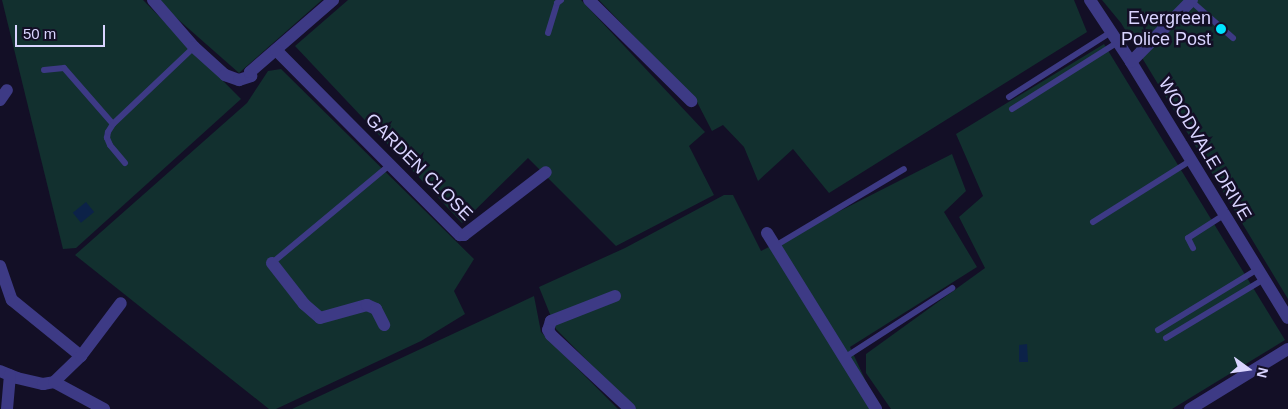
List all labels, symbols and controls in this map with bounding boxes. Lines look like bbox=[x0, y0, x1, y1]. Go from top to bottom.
place label: Evergreen Police Post bbox=[1121, 8, 1211, 50]
scale bar bbox=[18, 15, 108, 47]
marker: Evergreen Police Post bbox=[1215, 23, 1227, 35]
text: 50 m bbox=[23, 25, 56, 42]
street label: WOODVALE DRIVE bbox=[1154, 74, 1256, 224]
street label: GARDEN CLOSE bbox=[361, 109, 477, 225]
north arrow bbox=[1223, 344, 1273, 394]
text: N bbox=[1254, 366, 1272, 379]

